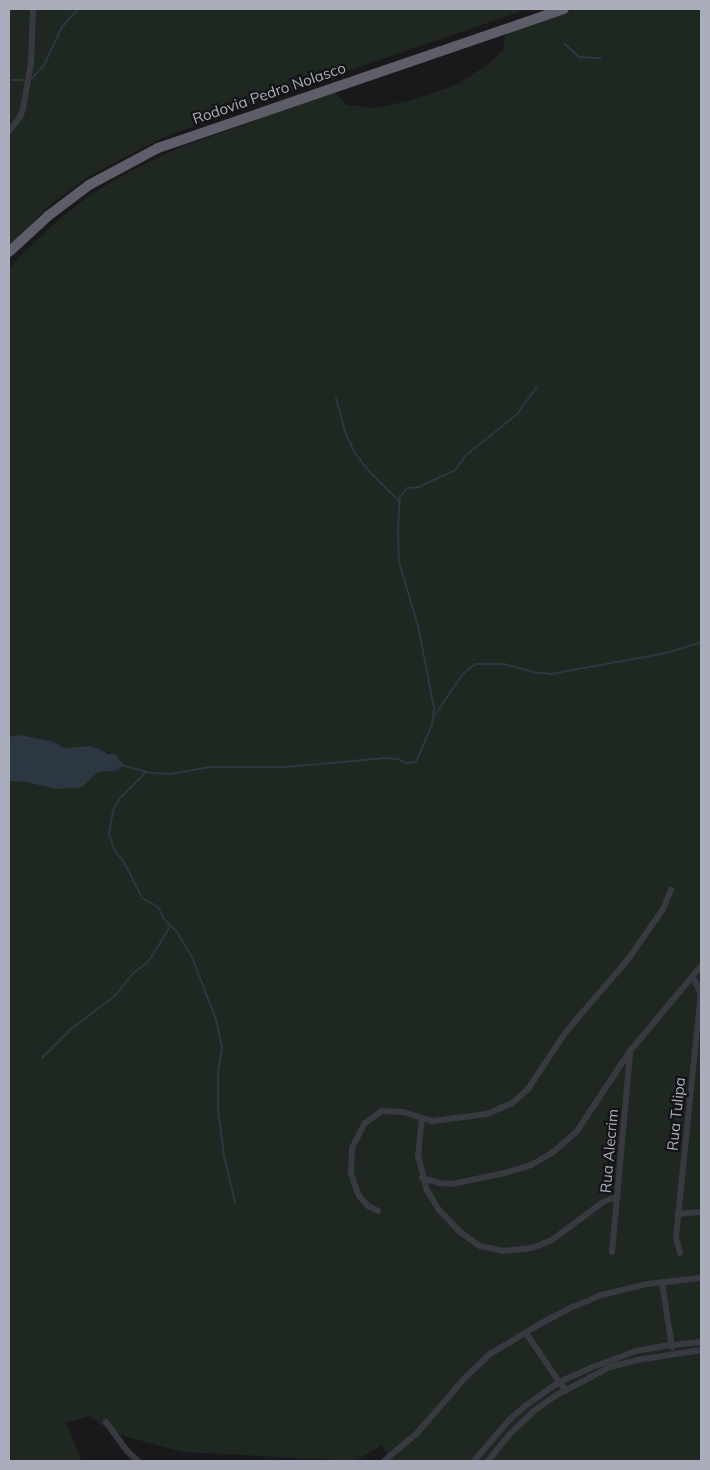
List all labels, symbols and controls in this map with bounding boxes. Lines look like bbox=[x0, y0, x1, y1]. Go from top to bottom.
street label: Rodovia Pedro Nolasco bbox=[190, 58, 348, 128]
street label: Rua Tulipa bbox=[663, 1076, 689, 1152]
street label: Rua Alecrim bbox=[596, 1108, 622, 1194]

